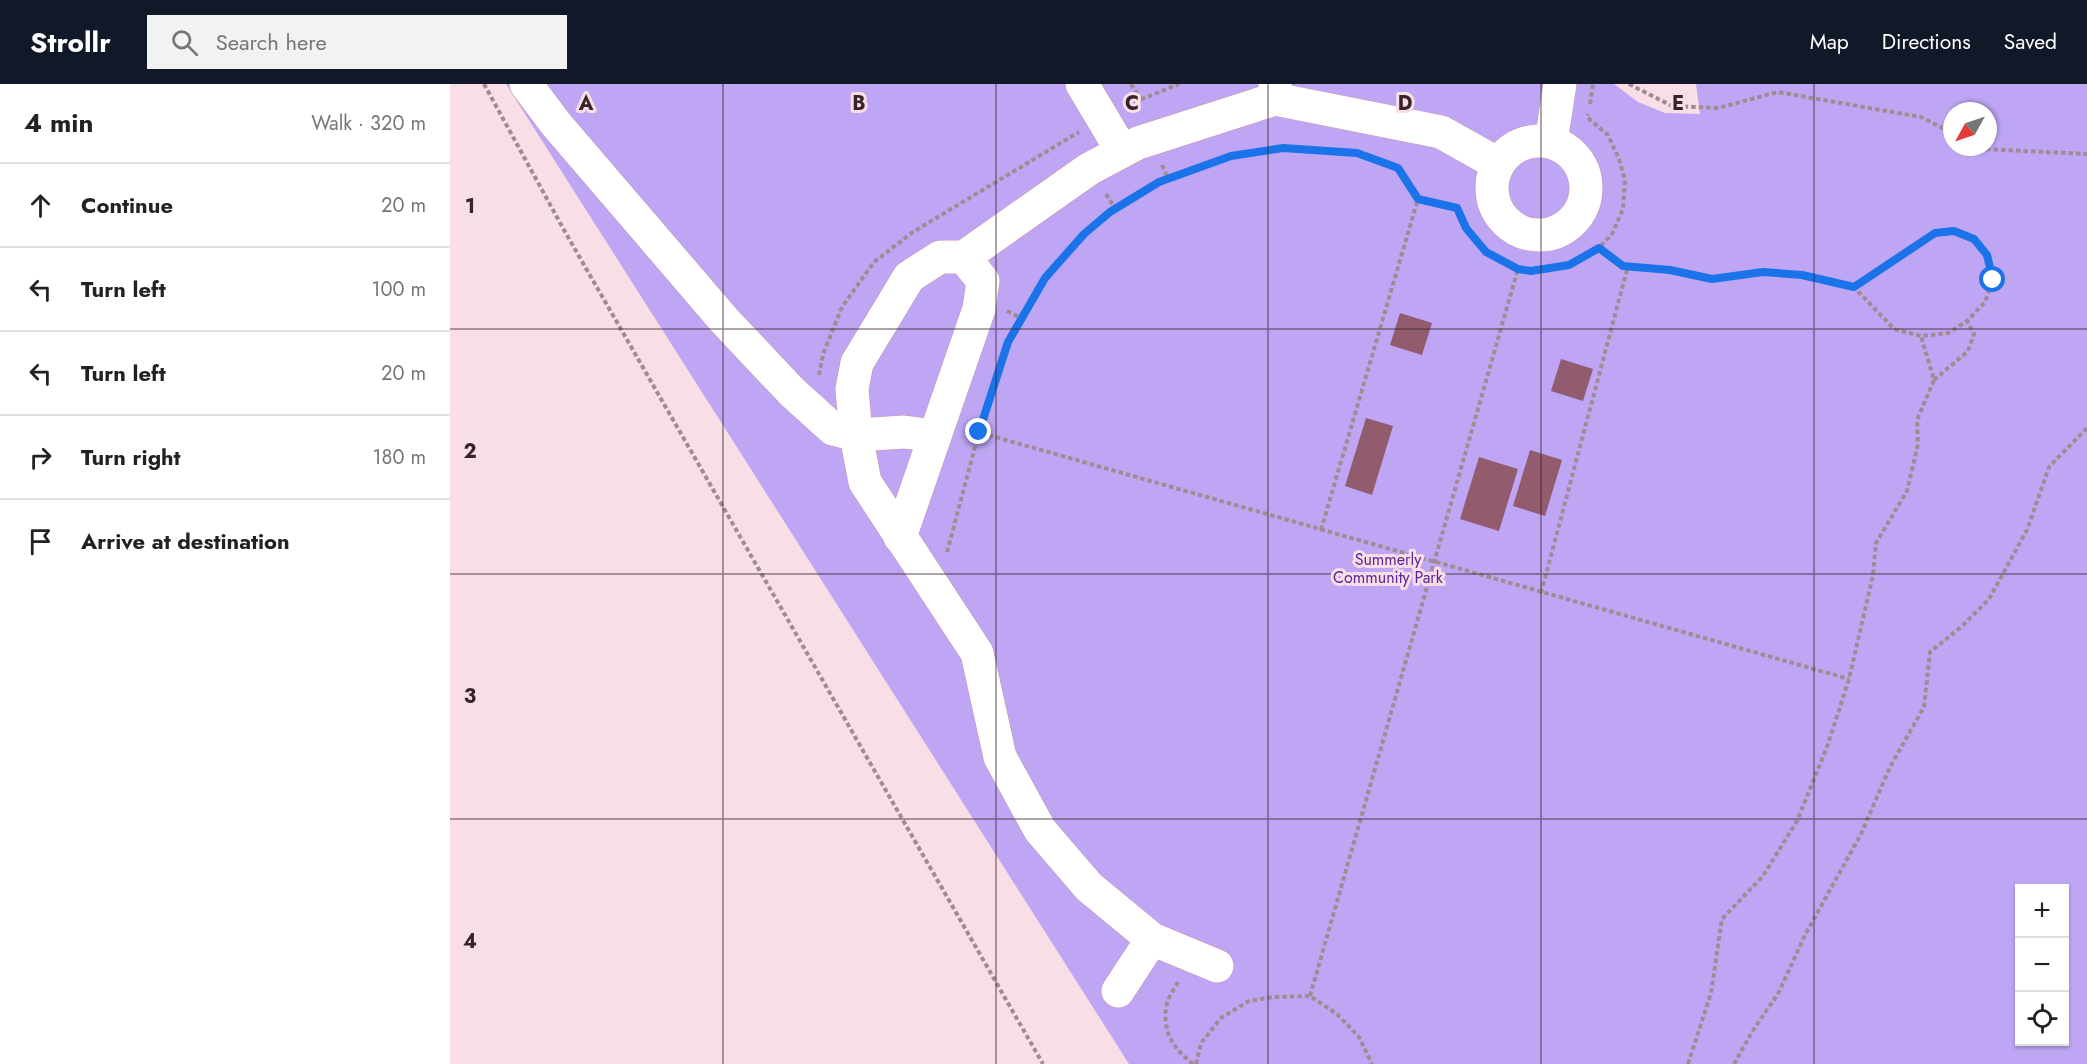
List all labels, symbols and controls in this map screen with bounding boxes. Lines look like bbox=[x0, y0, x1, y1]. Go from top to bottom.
search box bbox=[147, 15, 567, 69]
text: Strollr bbox=[30, 22, 111, 63]
icon: search bbox=[168, 26, 201, 59]
text: Search here bbox=[216, 26, 327, 58]
text: Map bbox=[1810, 27, 1849, 57]
text: Directions bbox=[1882, 27, 1971, 57]
text: Saved bbox=[2004, 27, 2057, 57]
text: A bbox=[578, 89, 594, 118]
text: B bbox=[852, 89, 866, 118]
text: C bbox=[1125, 89, 1139, 118]
text: D bbox=[1398, 89, 1412, 118]
text: E bbox=[1672, 89, 1684, 118]
north arrow bbox=[1943, 102, 1997, 156]
text: 4 min bbox=[24, 104, 93, 142]
text: Walk · 320 m bbox=[311, 109, 426, 138]
icon: ahead bbox=[24, 189, 57, 222]
text: Continue bbox=[81, 189, 173, 221]
text: 20 m bbox=[381, 191, 426, 220]
text: 1 bbox=[465, 192, 475, 221]
route start bbox=[1979, 266, 2005, 292]
icon: left bbox=[24, 273, 57, 306]
text: Turn left bbox=[81, 273, 166, 305]
text: 100 m bbox=[371, 275, 426, 304]
icon: left bbox=[24, 357, 57, 390]
text: Turn left bbox=[81, 357, 166, 389]
text: 20 m bbox=[381, 359, 426, 388]
route end bbox=[965, 418, 991, 444]
text: 2 bbox=[463, 437, 477, 466]
icon: right bbox=[24, 441, 57, 474]
text: Turn right bbox=[81, 441, 181, 473]
text: 180 m bbox=[372, 443, 426, 472]
icon: arrive bbox=[24, 525, 57, 558]
text: Arrive at destination bbox=[81, 525, 290, 557]
park label: Summerly Community Park bbox=[1333, 548, 1444, 589]
text: 3 bbox=[464, 682, 476, 711]
map controls bbox=[2015, 884, 2069, 1046]
button: + bbox=[2015, 884, 2069, 938]
text: 4 bbox=[463, 927, 477, 956]
button: − bbox=[2015, 938, 2069, 992]
button: locate bbox=[2015, 992, 2069, 1046]

